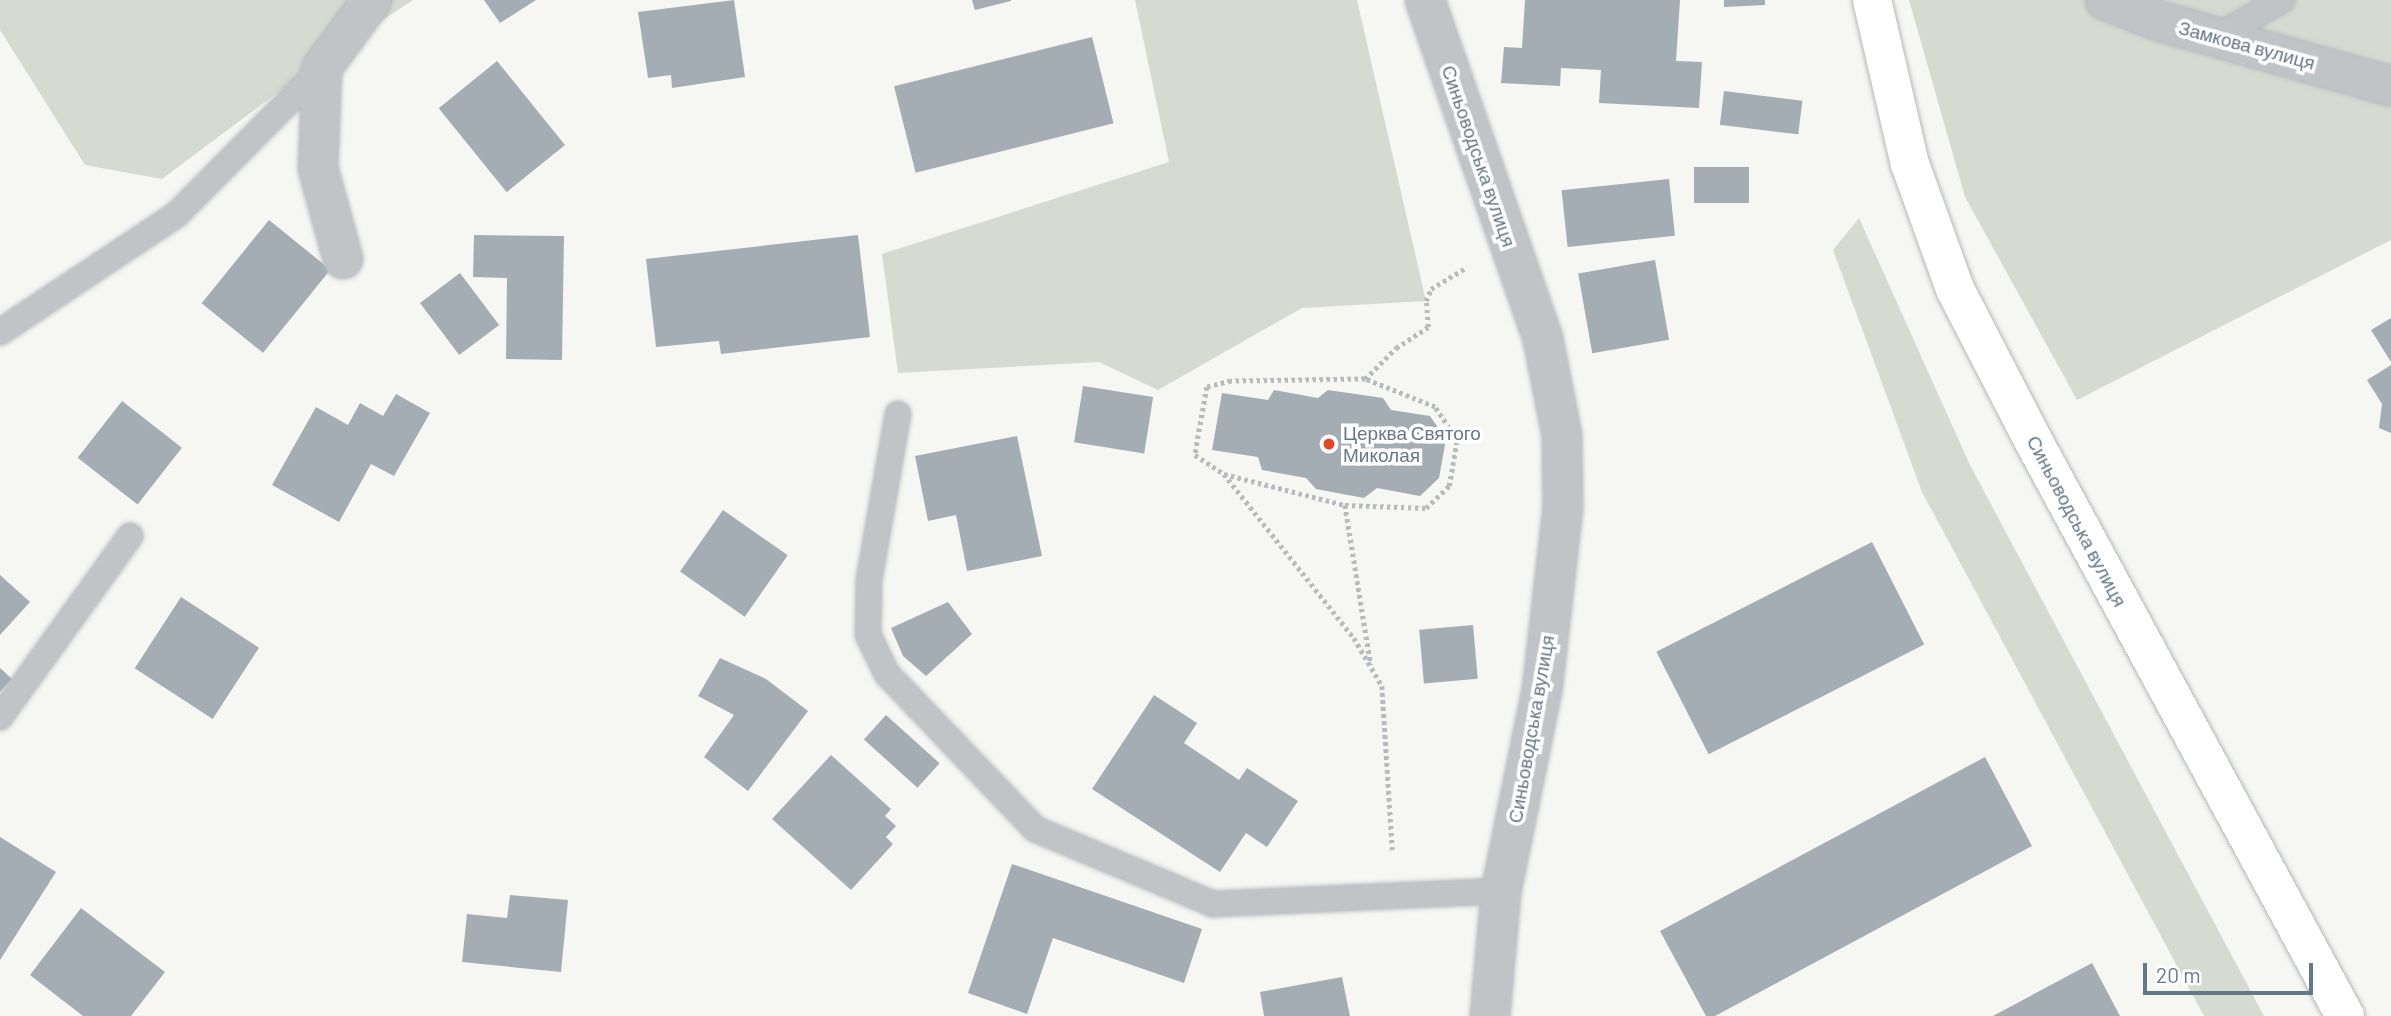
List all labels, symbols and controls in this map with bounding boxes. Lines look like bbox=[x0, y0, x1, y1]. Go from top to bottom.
street label: Замкова вулиця bbox=[2176, 16, 2318, 74]
street label: Синьоводська вулиця bbox=[1437, 62, 1521, 250]
place label: Церква Святого Миколая bbox=[1343, 422, 1481, 466]
street label: Синьоводська вулиця bbox=[2022, 432, 2132, 610]
marker: Церква Святого Миколая bbox=[1321, 436, 1337, 452]
street label: Синьоводська вулиця bbox=[1503, 633, 1559, 825]
scale bar bbox=[2146, 950, 2316, 994]
text: 20 m bbox=[2156, 962, 2201, 987]

